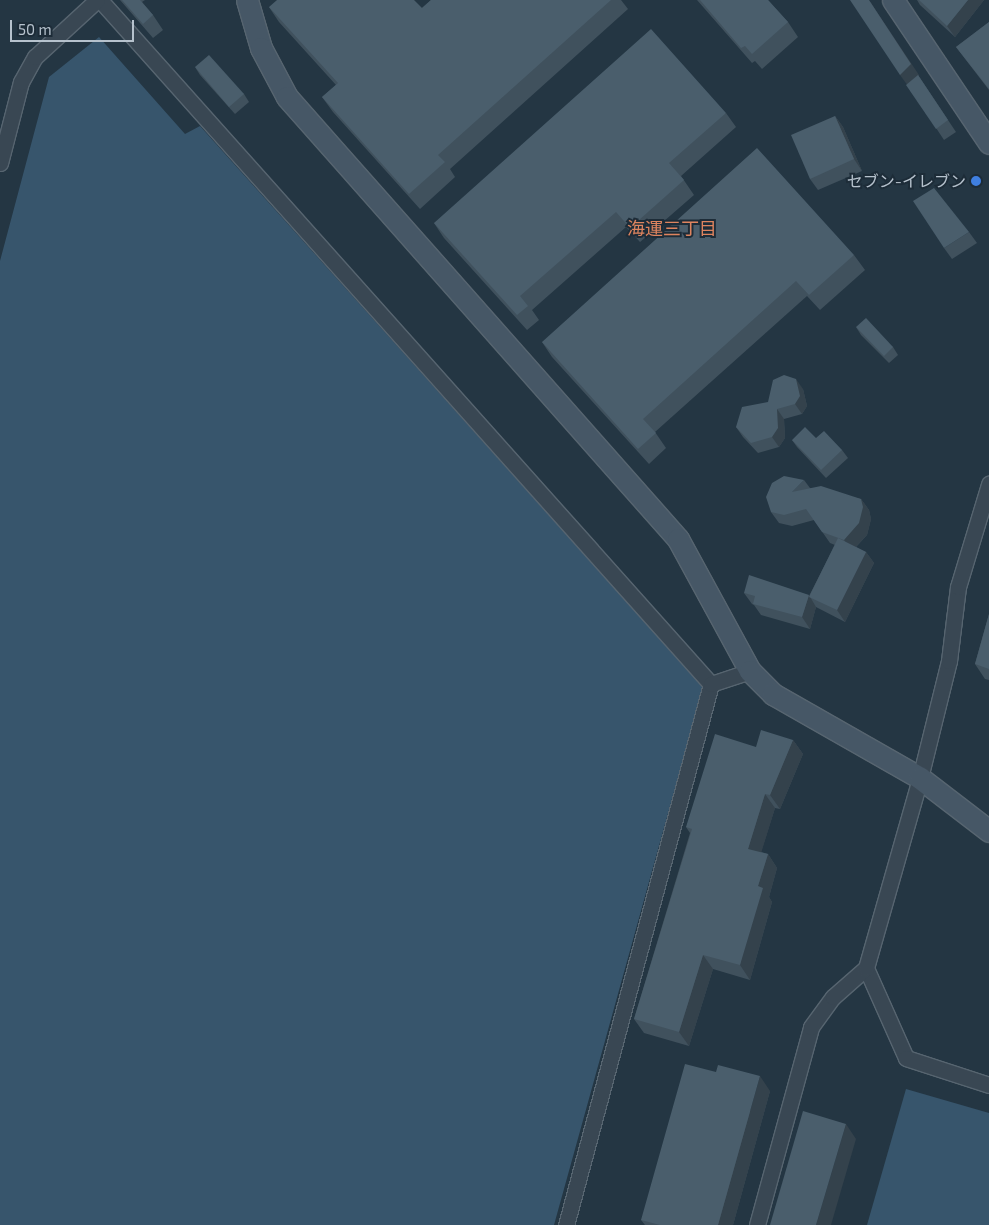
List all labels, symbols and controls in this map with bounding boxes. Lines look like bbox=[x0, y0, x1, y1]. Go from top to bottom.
scale bar bbox=[12, 10, 136, 42]
text: 50 m bbox=[18, 20, 52, 38]
place label: セブン-イレブン bbox=[847, 171, 966, 191]
marker: セブン-イレブン bbox=[970, 175, 982, 187]
district label: 海運三丁目 bbox=[627, 217, 717, 239]

